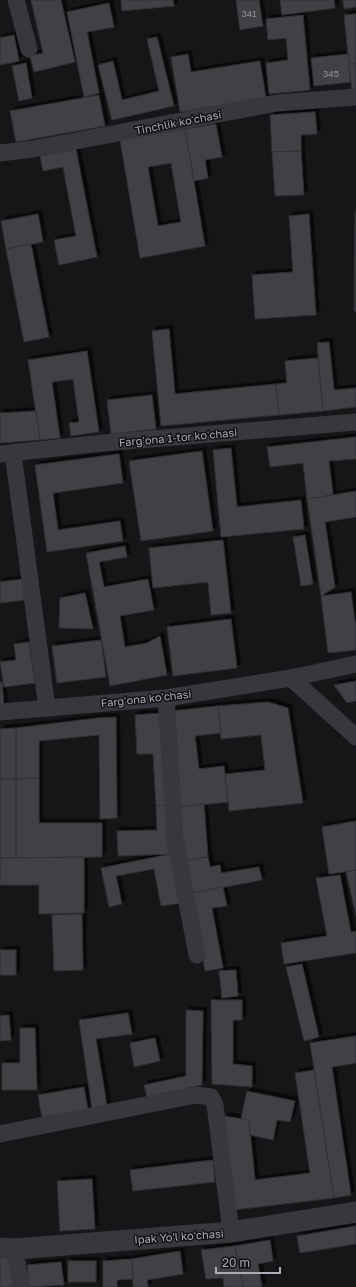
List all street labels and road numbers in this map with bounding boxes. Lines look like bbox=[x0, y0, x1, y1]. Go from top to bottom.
street label: Tinchlik koʻchasi bbox=[134, 107, 222, 137]
street label: Fargʻona 1-tor koʻchasi bbox=[118, 425, 238, 449]
street label: Fargʻona koʻchasi bbox=[100, 687, 192, 709]
street label: Ipak Yoʻl koʻchasi bbox=[134, 1226, 224, 1246]

